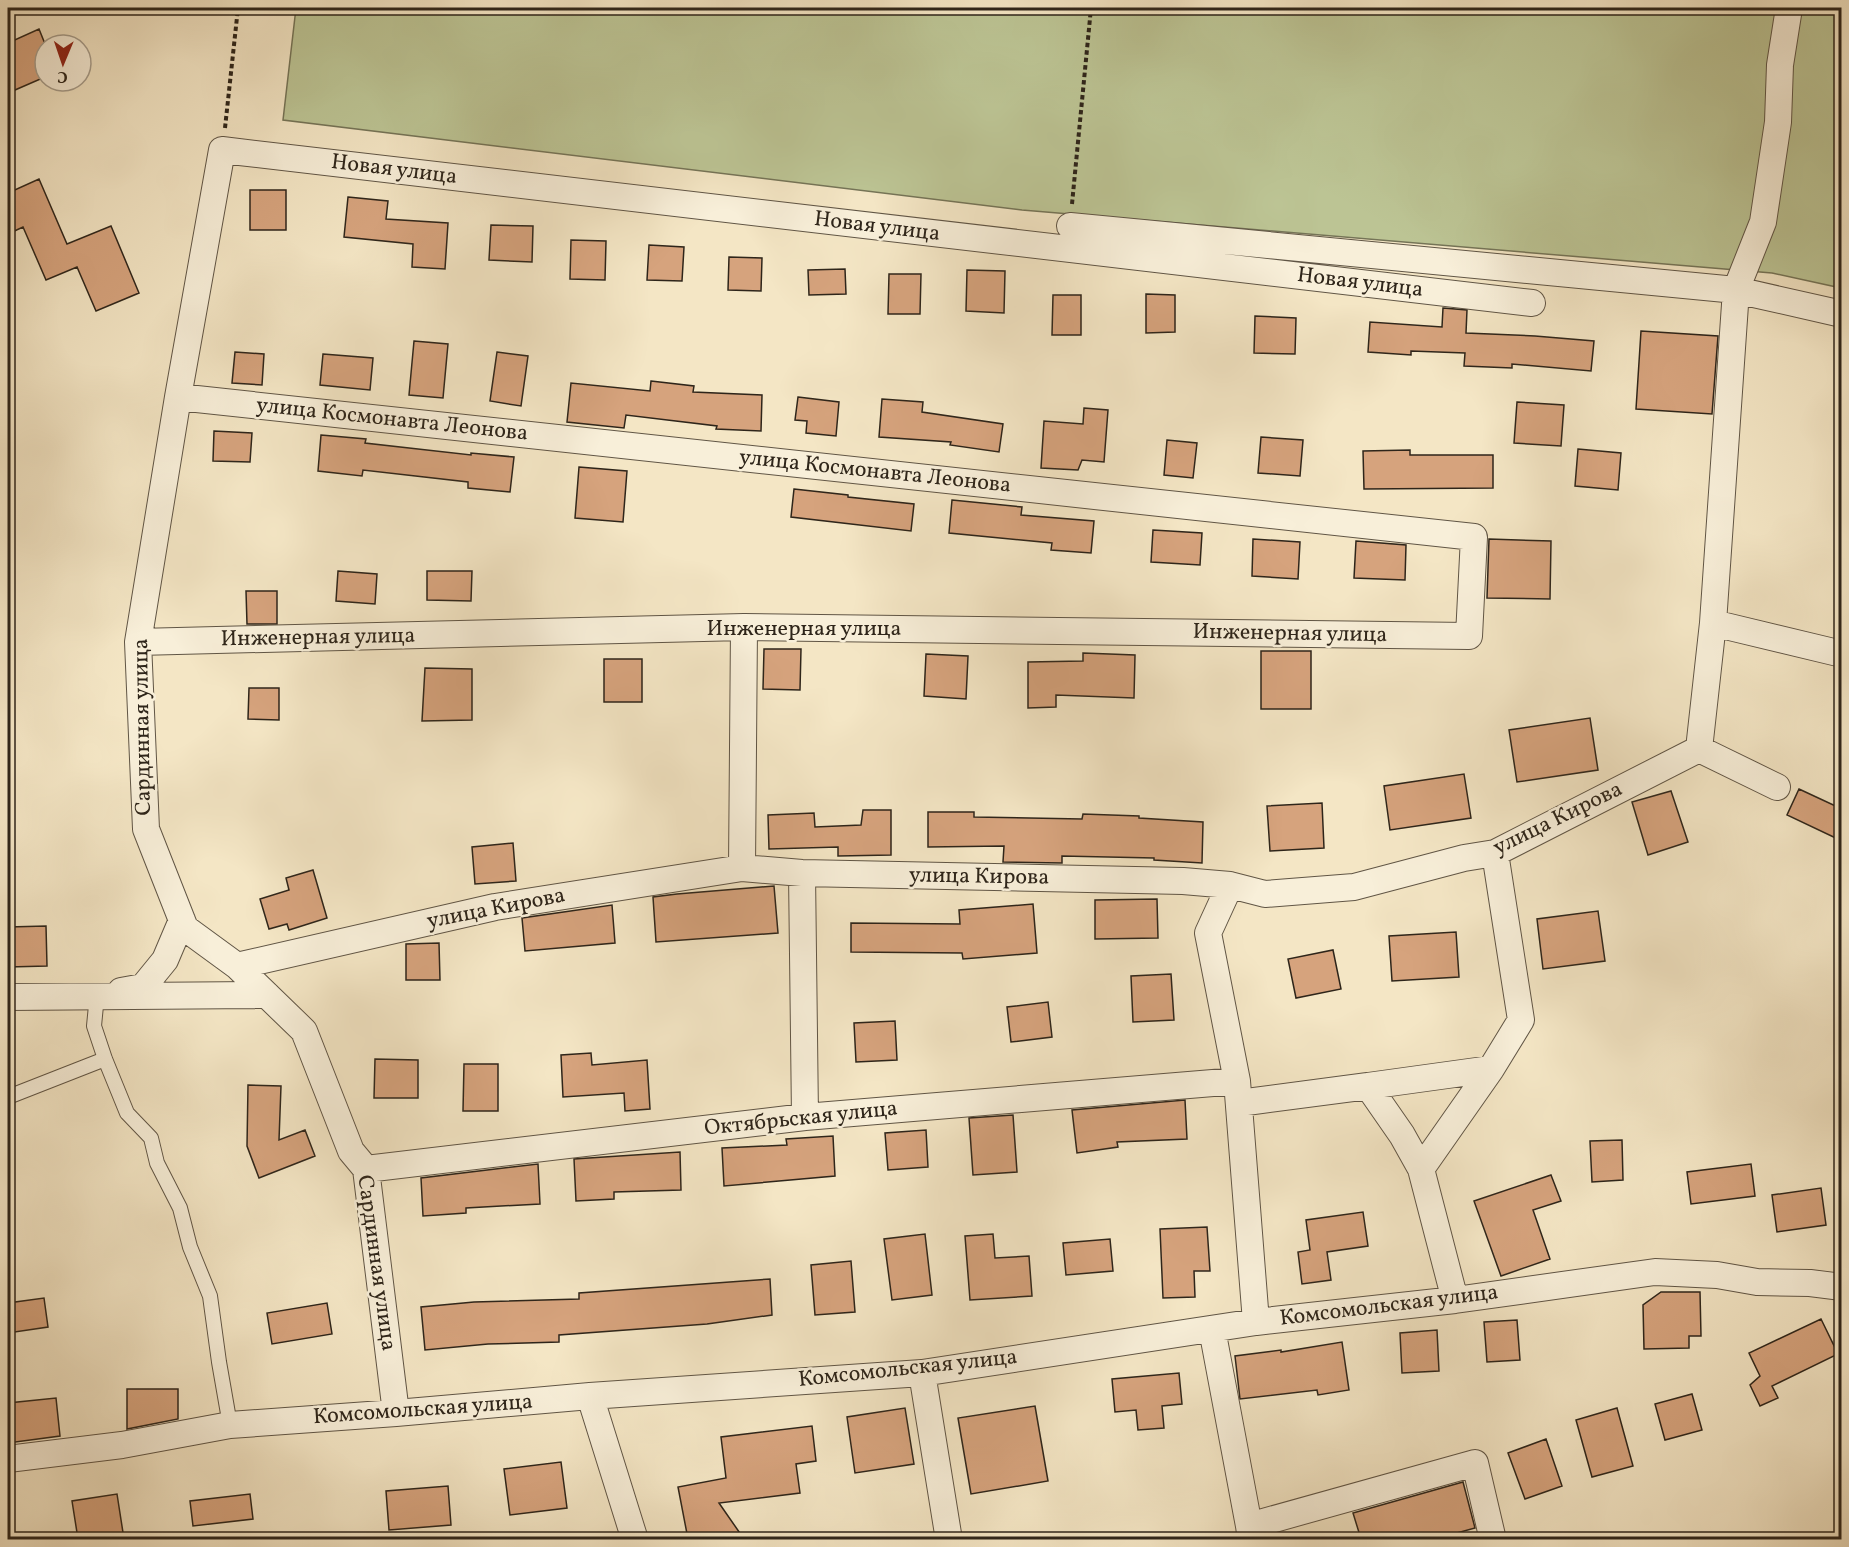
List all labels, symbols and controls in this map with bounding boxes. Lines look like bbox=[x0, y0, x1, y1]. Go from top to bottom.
north arrow bbox=[33, 33, 93, 93]
text: С bbox=[57, 65, 68, 87]
street label: Новая улица bbox=[329, 147, 459, 193]
street label: Новая улица bbox=[812, 204, 942, 250]
street label: Новая улица bbox=[1295, 260, 1425, 306]
street label: улица Космонавта Леонова bbox=[254, 390, 530, 450]
street label: улица Космонавта Леонова bbox=[737, 442, 1013, 502]
street label: Инженерная улица bbox=[707, 614, 901, 645]
street label: Инженерная улица bbox=[1192, 617, 1388, 651]
street label: Инженерная улица bbox=[220, 621, 416, 655]
street label: Сардинная улица bbox=[126, 638, 160, 816]
street label: улица Кирова bbox=[1488, 774, 1628, 864]
street label: улица Кирова bbox=[909, 860, 1049, 894]
street label: улица Кирова bbox=[424, 880, 568, 938]
street label: Октябрьская улица bbox=[703, 1093, 899, 1145]
street label: Сардинная улица bbox=[348, 1173, 404, 1353]
street label: Комсомольская улица bbox=[1278, 1277, 1500, 1335]
street label: Комсомольская улица bbox=[797, 1342, 1019, 1396]
street label: Комсомольская улица bbox=[312, 1387, 534, 1433]

